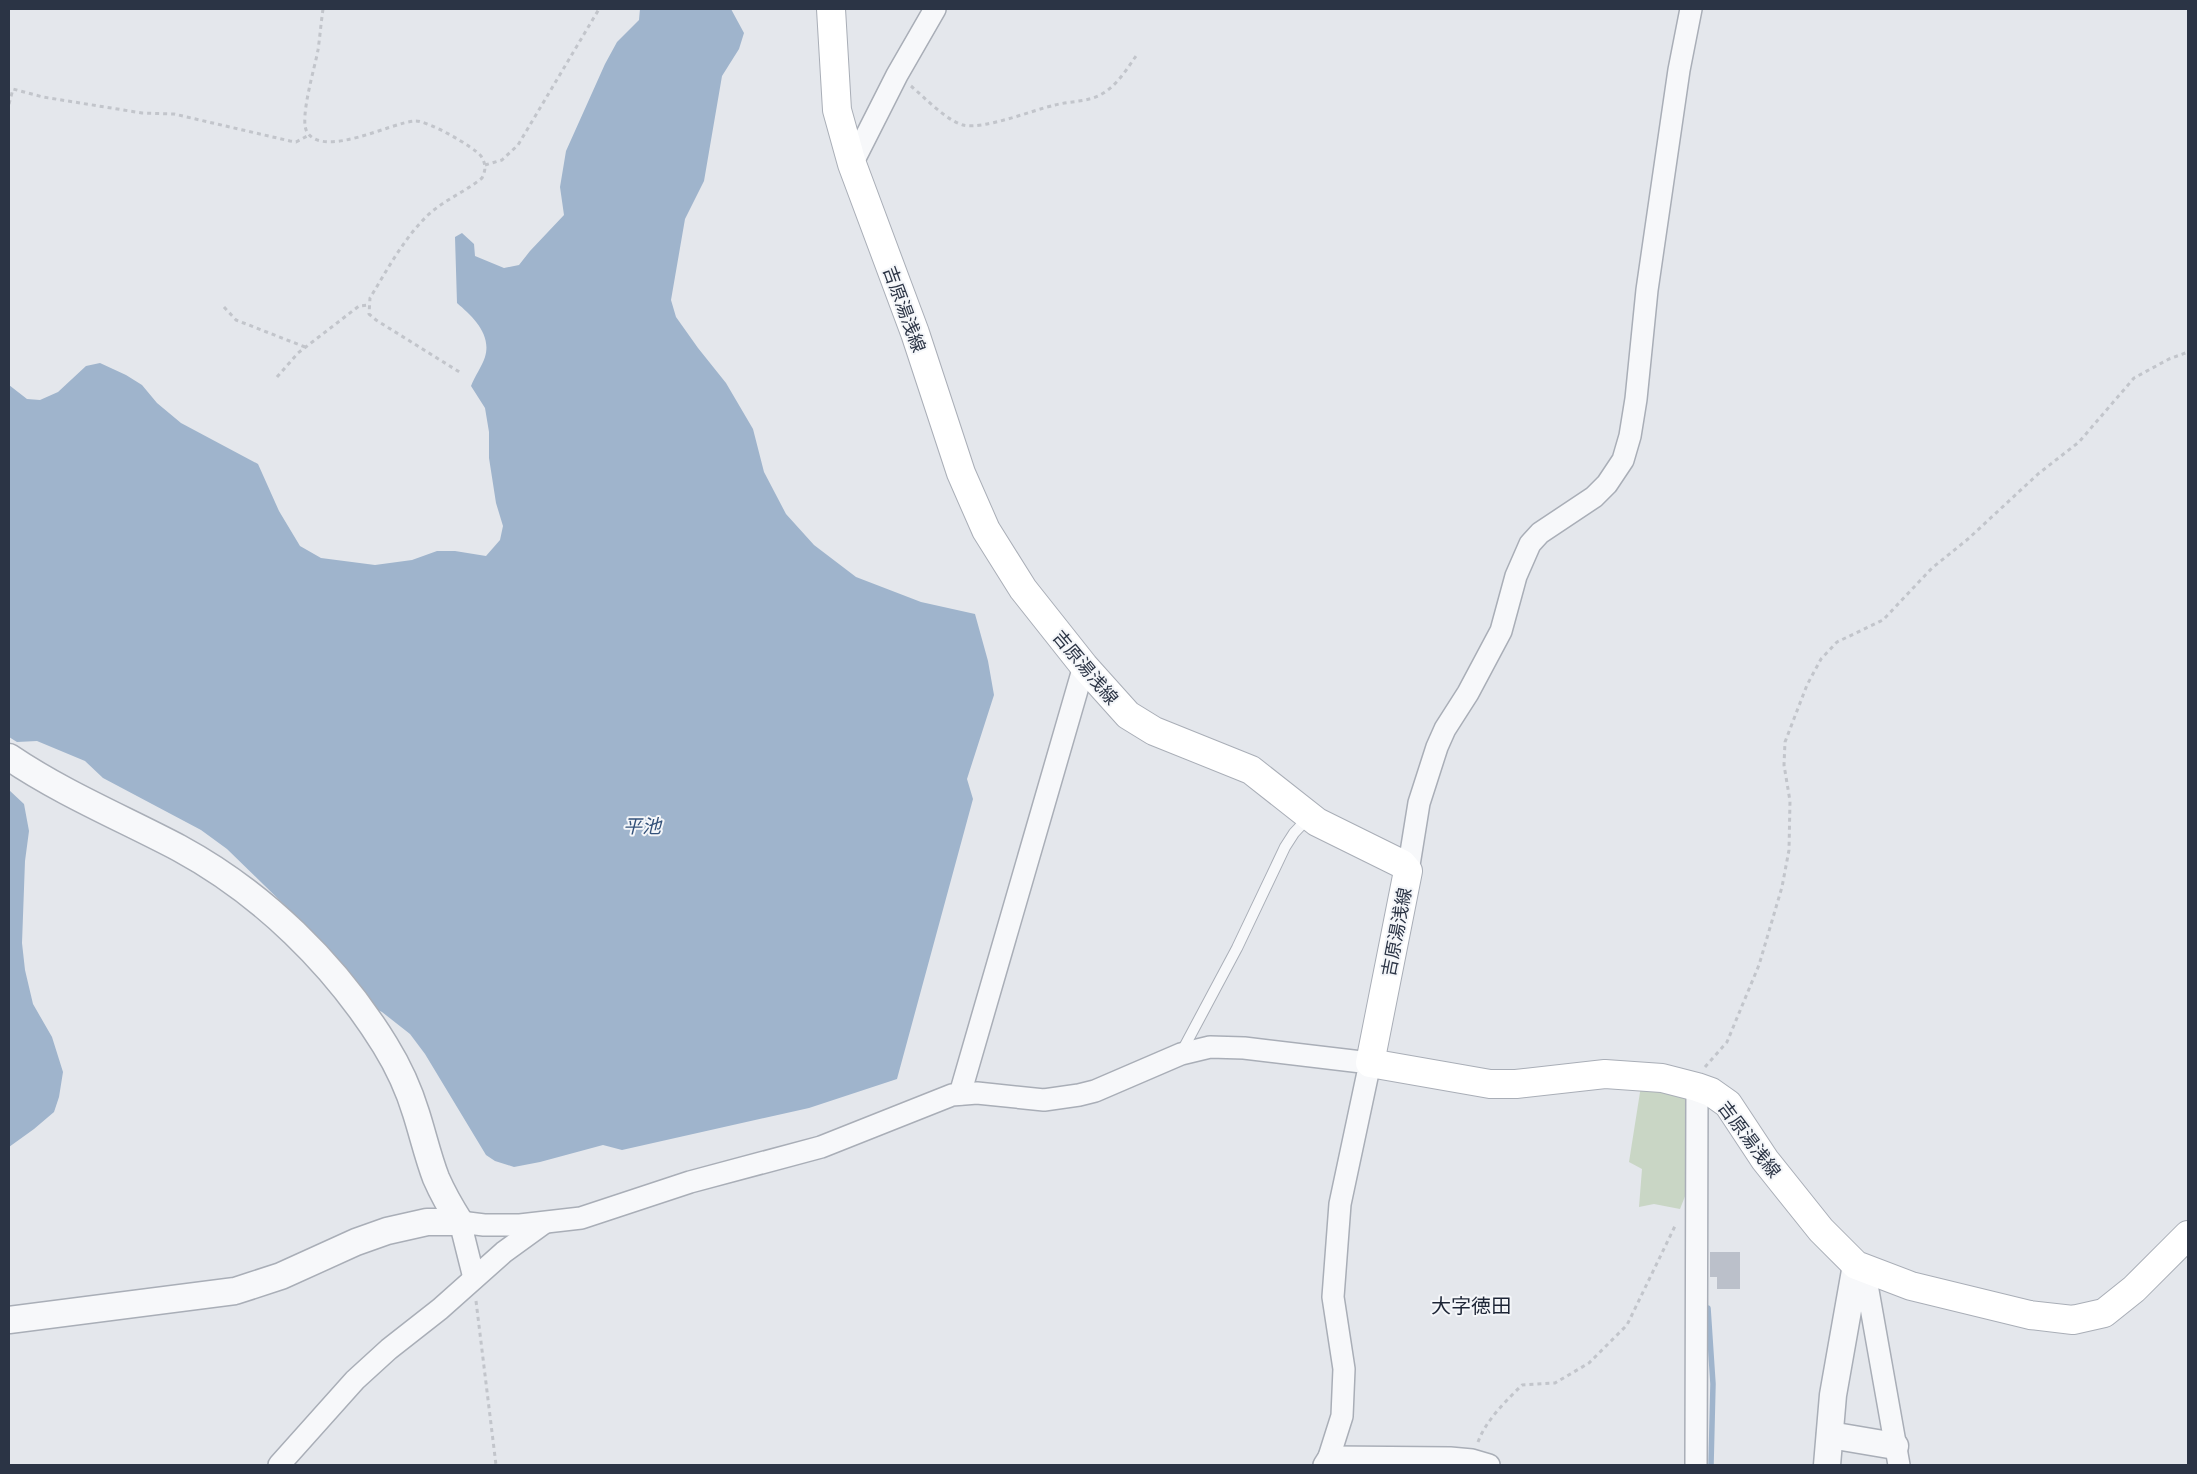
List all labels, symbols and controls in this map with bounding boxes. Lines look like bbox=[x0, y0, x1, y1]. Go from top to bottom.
street label: 吉原湯浅線 bbox=[878, 263, 932, 355]
street label: 吉原湯浅線 bbox=[1048, 625, 1124, 709]
water label: 平池 bbox=[623, 813, 663, 839]
street label: 吉原湯浅線 bbox=[1376, 886, 1416, 978]
street label: 吉原湯浅線 bbox=[1713, 1096, 1787, 1182]
district label: 大字徳田 bbox=[1431, 1292, 1511, 1319]

